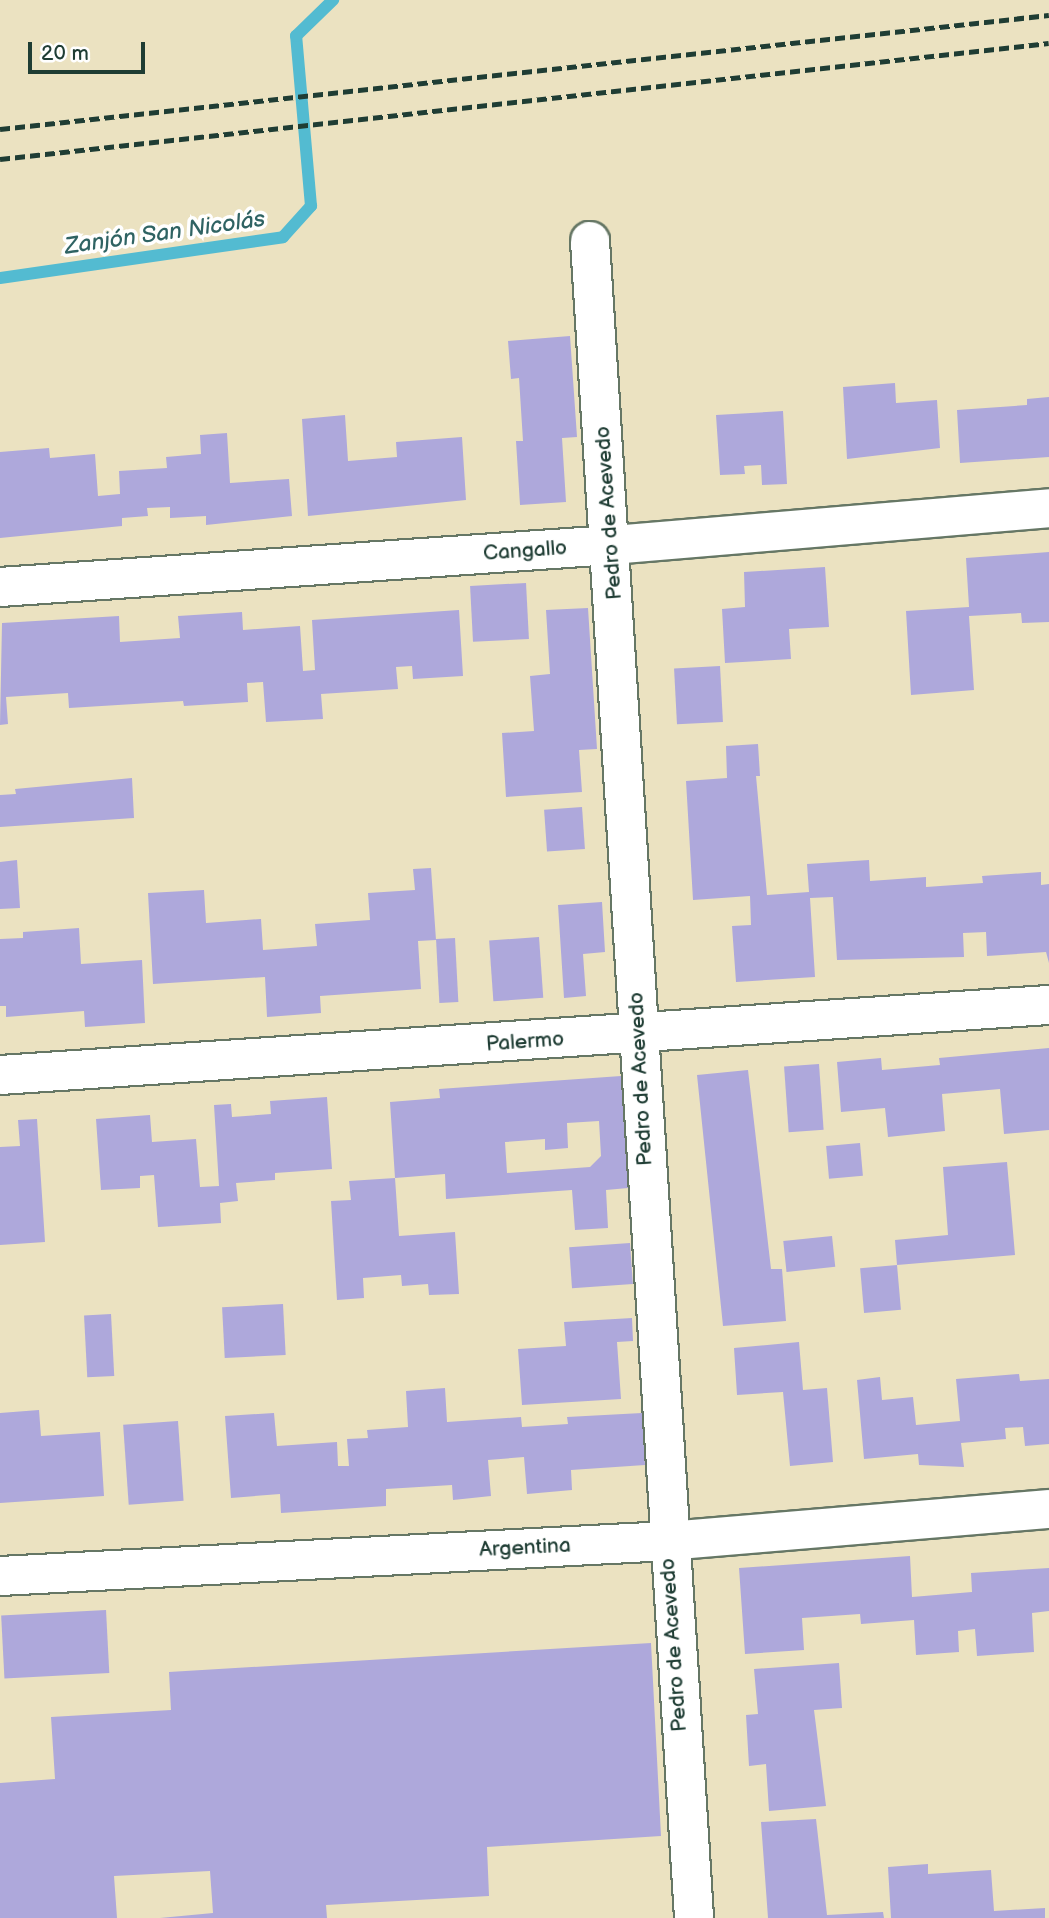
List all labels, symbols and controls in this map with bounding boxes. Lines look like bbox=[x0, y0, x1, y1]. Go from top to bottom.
scale bar bbox=[32, 28, 149, 72]
text: 20 m bbox=[41, 41, 89, 66]
water label: Zanjón San Nicolás bbox=[63, 205, 267, 261]
street label: Pedro de Acevedo bbox=[590, 425, 628, 601]
street label: Cangallo bbox=[482, 536, 568, 566]
street label: Pedro de Acevedo bbox=[624, 991, 658, 1167]
street label: Palermo bbox=[485, 1027, 565, 1057]
street label: Argentina bbox=[479, 1533, 571, 1563]
street label: Pedro de Acevedo bbox=[655, 1557, 693, 1733]

